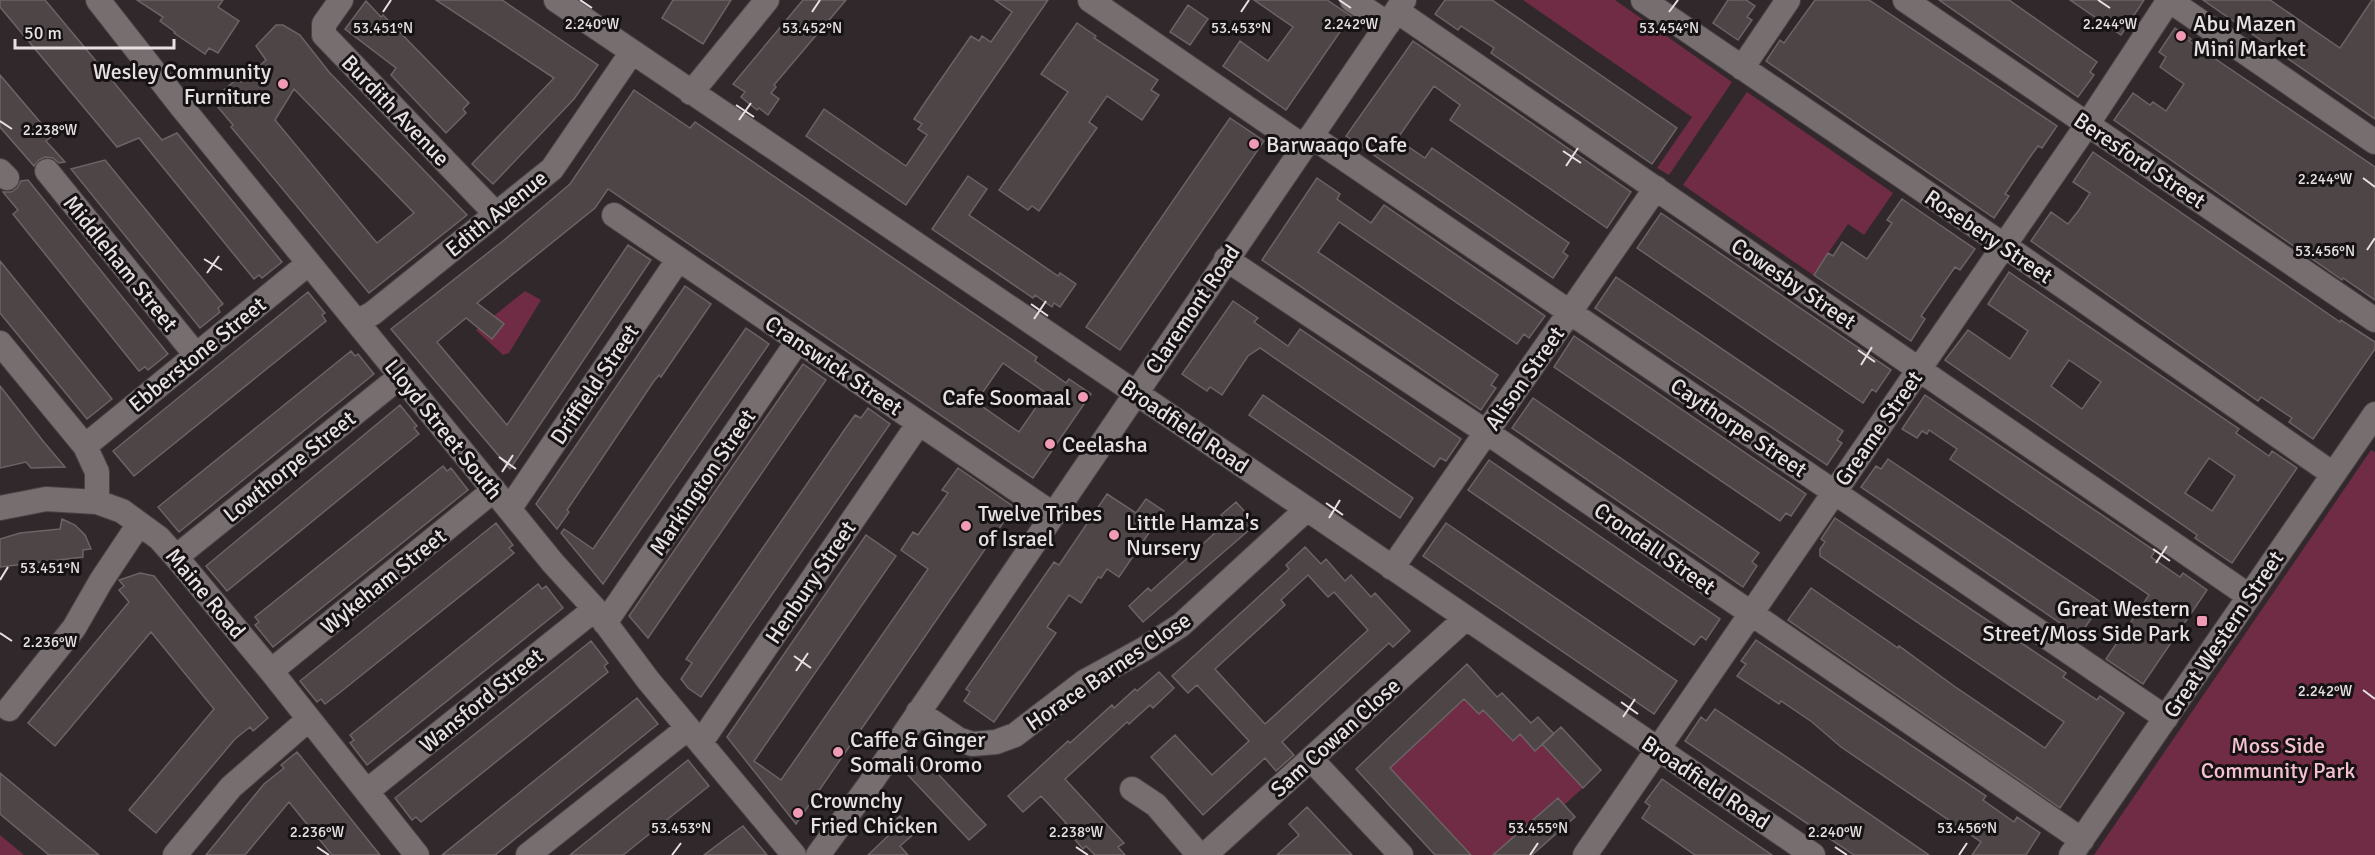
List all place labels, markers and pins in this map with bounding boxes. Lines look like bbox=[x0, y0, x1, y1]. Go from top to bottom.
place label: Abu Mazen Mini Market bbox=[2193, 10, 2306, 62]
marker: Abu Mazen Mini Market bbox=[2174, 29, 2188, 43]
place label: Wesley Community Furniture bbox=[93, 58, 272, 110]
marker: Wesley Community Furniture bbox=[276, 77, 290, 91]
place label: Barwaaqo Cafe bbox=[1266, 131, 1407, 158]
marker: Barwaaqo Cafe bbox=[1247, 137, 1261, 151]
place label: Cafe Soomaal bbox=[942, 384, 1071, 411]
marker: Cafe Soomaal bbox=[1076, 390, 1090, 404]
place label: Ceelasha bbox=[1062, 431, 1148, 458]
marker: Ceelasha bbox=[1043, 437, 1057, 451]
place label: Twelve Tribes of Israel bbox=[978, 500, 1102, 552]
place label: Little Hamza's Nursery bbox=[1126, 509, 1259, 561]
marker: Twelve Tribes of Israel bbox=[959, 519, 973, 533]
marker: Little Hamza's Nursery bbox=[1107, 528, 1121, 542]
place label: Great Western Street/Moss Side Park bbox=[1983, 595, 2190, 647]
marker: Great Western Street/Moss Side Park bbox=[2195, 614, 2209, 628]
place label: Caffe & Ginger Somali Oromo bbox=[850, 726, 985, 778]
marker: Caffe & Ginger Somali Oromo bbox=[831, 745, 845, 759]
place label: Crownchy Fried Chicken bbox=[810, 787, 938, 839]
marker: Crownchy Fried Chicken bbox=[791, 806, 805, 820]

